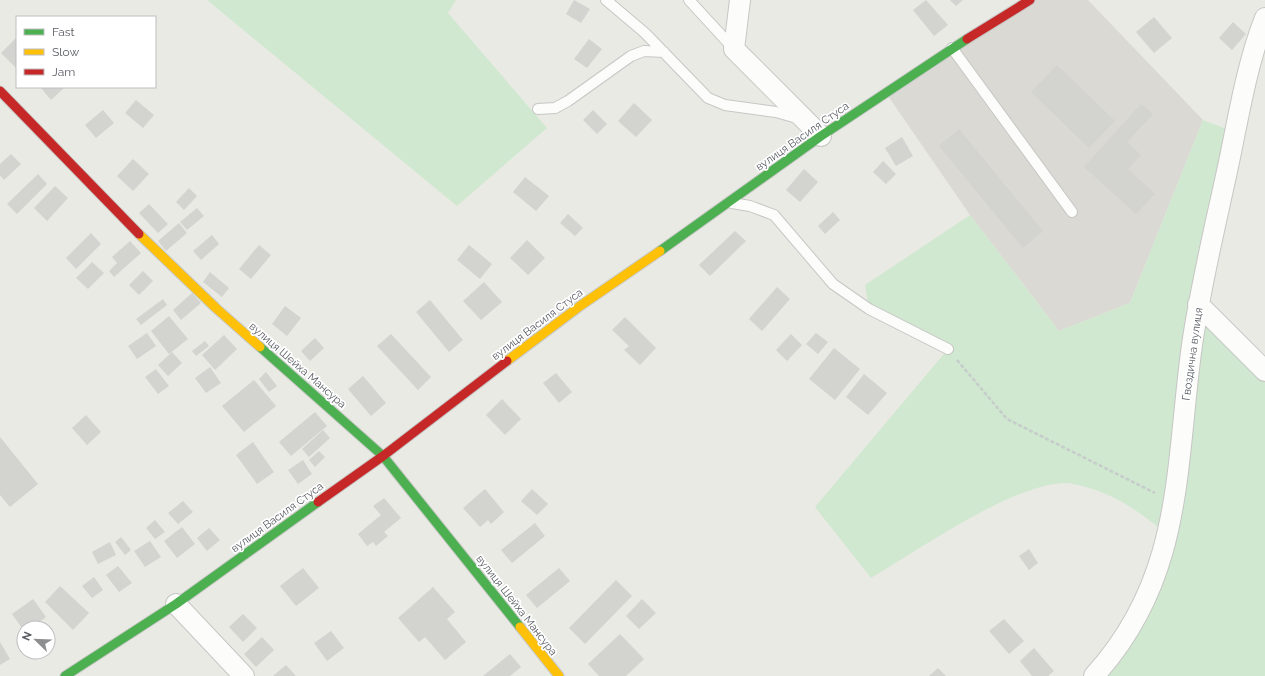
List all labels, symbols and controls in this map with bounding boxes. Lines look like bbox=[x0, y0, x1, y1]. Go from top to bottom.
legend bbox=[16, 16, 156, 88]
text: Fast bbox=[52, 25, 75, 39]
text: Slow bbox=[52, 45, 79, 59]
text: Jam bbox=[52, 65, 75, 79]
street label: вулиця Василя Стуса bbox=[753, 99, 851, 174]
street label: вулиця Василя Стуса bbox=[489, 286, 585, 363]
street label: Гвоздична вулиця bbox=[1180, 307, 1205, 401]
street label: вулиця Шейха Мансура bbox=[247, 320, 349, 411]
street label: вулиця Василя Стуса bbox=[229, 480, 326, 555]
street label: вулиця Шейха Мансура bbox=[473, 552, 560, 658]
north arrow bbox=[16, 620, 56, 660]
text: N bbox=[20, 630, 35, 643]

